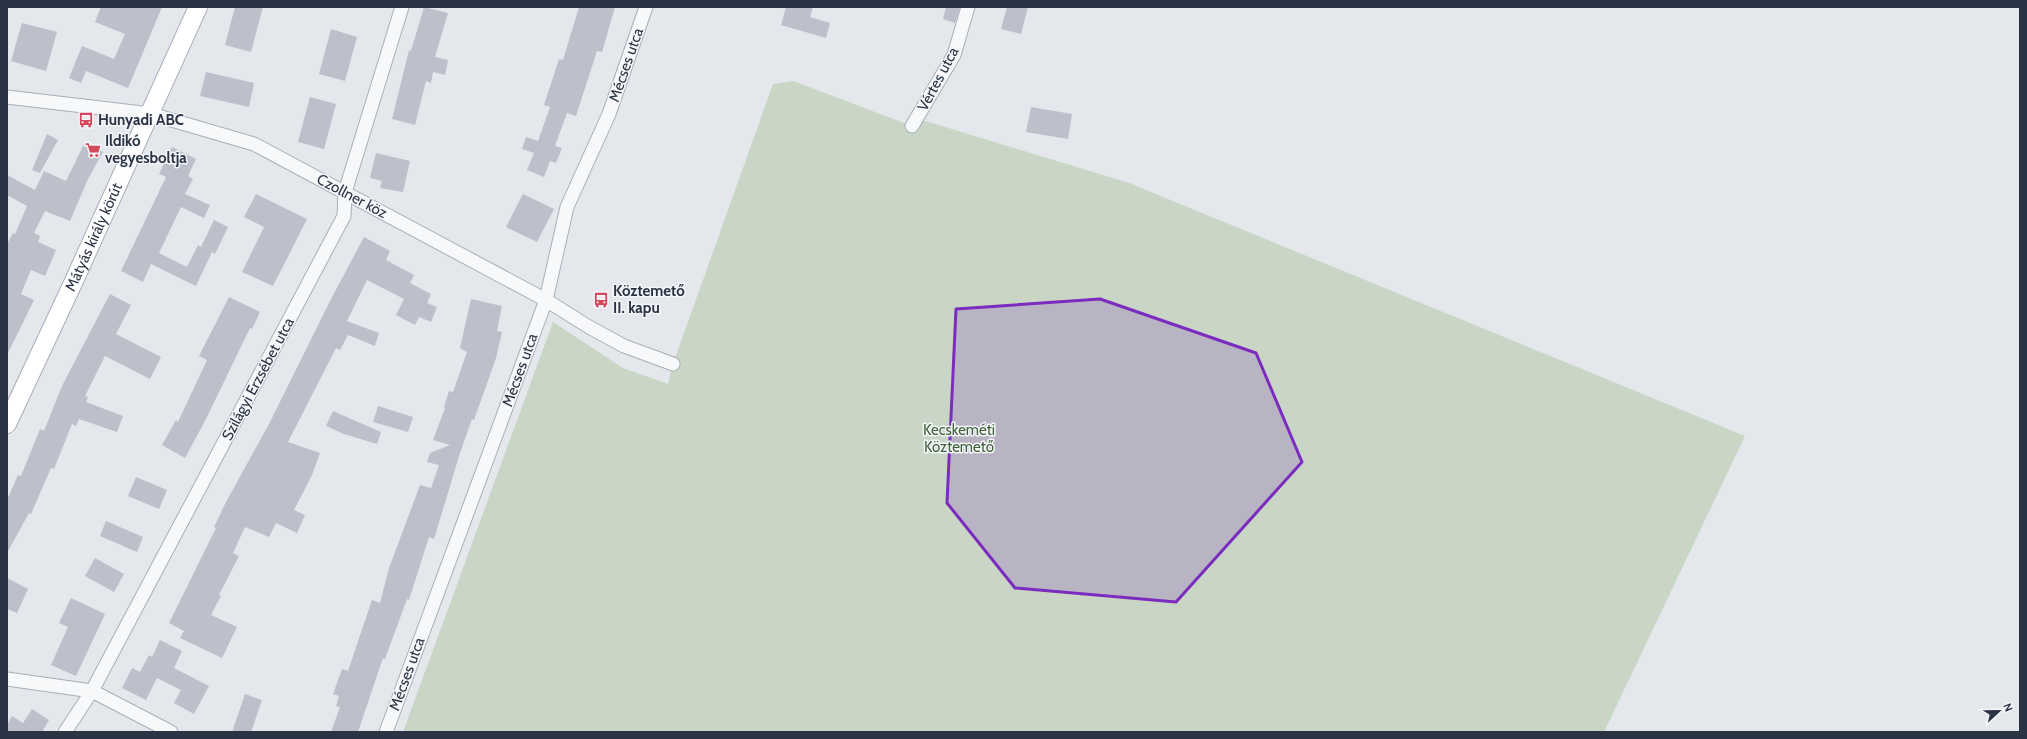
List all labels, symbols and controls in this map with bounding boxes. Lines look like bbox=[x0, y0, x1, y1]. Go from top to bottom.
street label: Mécses utca bbox=[605, 25, 647, 104]
street label: Vértes utca bbox=[914, 43, 963, 114]
bus stop icon: Hunyadi ABC bbox=[77, 111, 95, 129]
place label: Hunyadi ABC bbox=[98, 111, 184, 129]
place label: Ildikó vegyesboltja bbox=[105, 132, 187, 167]
supermarket icon: Ildikó vegyesboltja bbox=[84, 141, 102, 159]
street label: Czollner köz bbox=[314, 170, 390, 222]
street label: Mátyás király körút bbox=[61, 180, 126, 294]
place label: Köztemető II. kapu bbox=[613, 282, 685, 317]
bus stop icon: Köztemető II. kapu bbox=[592, 291, 610, 309]
street label: Szilágyi Erzsébet utca bbox=[218, 314, 298, 443]
street label: Mécses utca bbox=[498, 330, 542, 409]
park label: Kecskeméti Köztemető bbox=[923, 421, 995, 456]
street label: Mécses utca bbox=[385, 634, 429, 713]
north arrow bbox=[1979, 691, 2019, 731]
text: N bbox=[2000, 701, 2016, 713]

